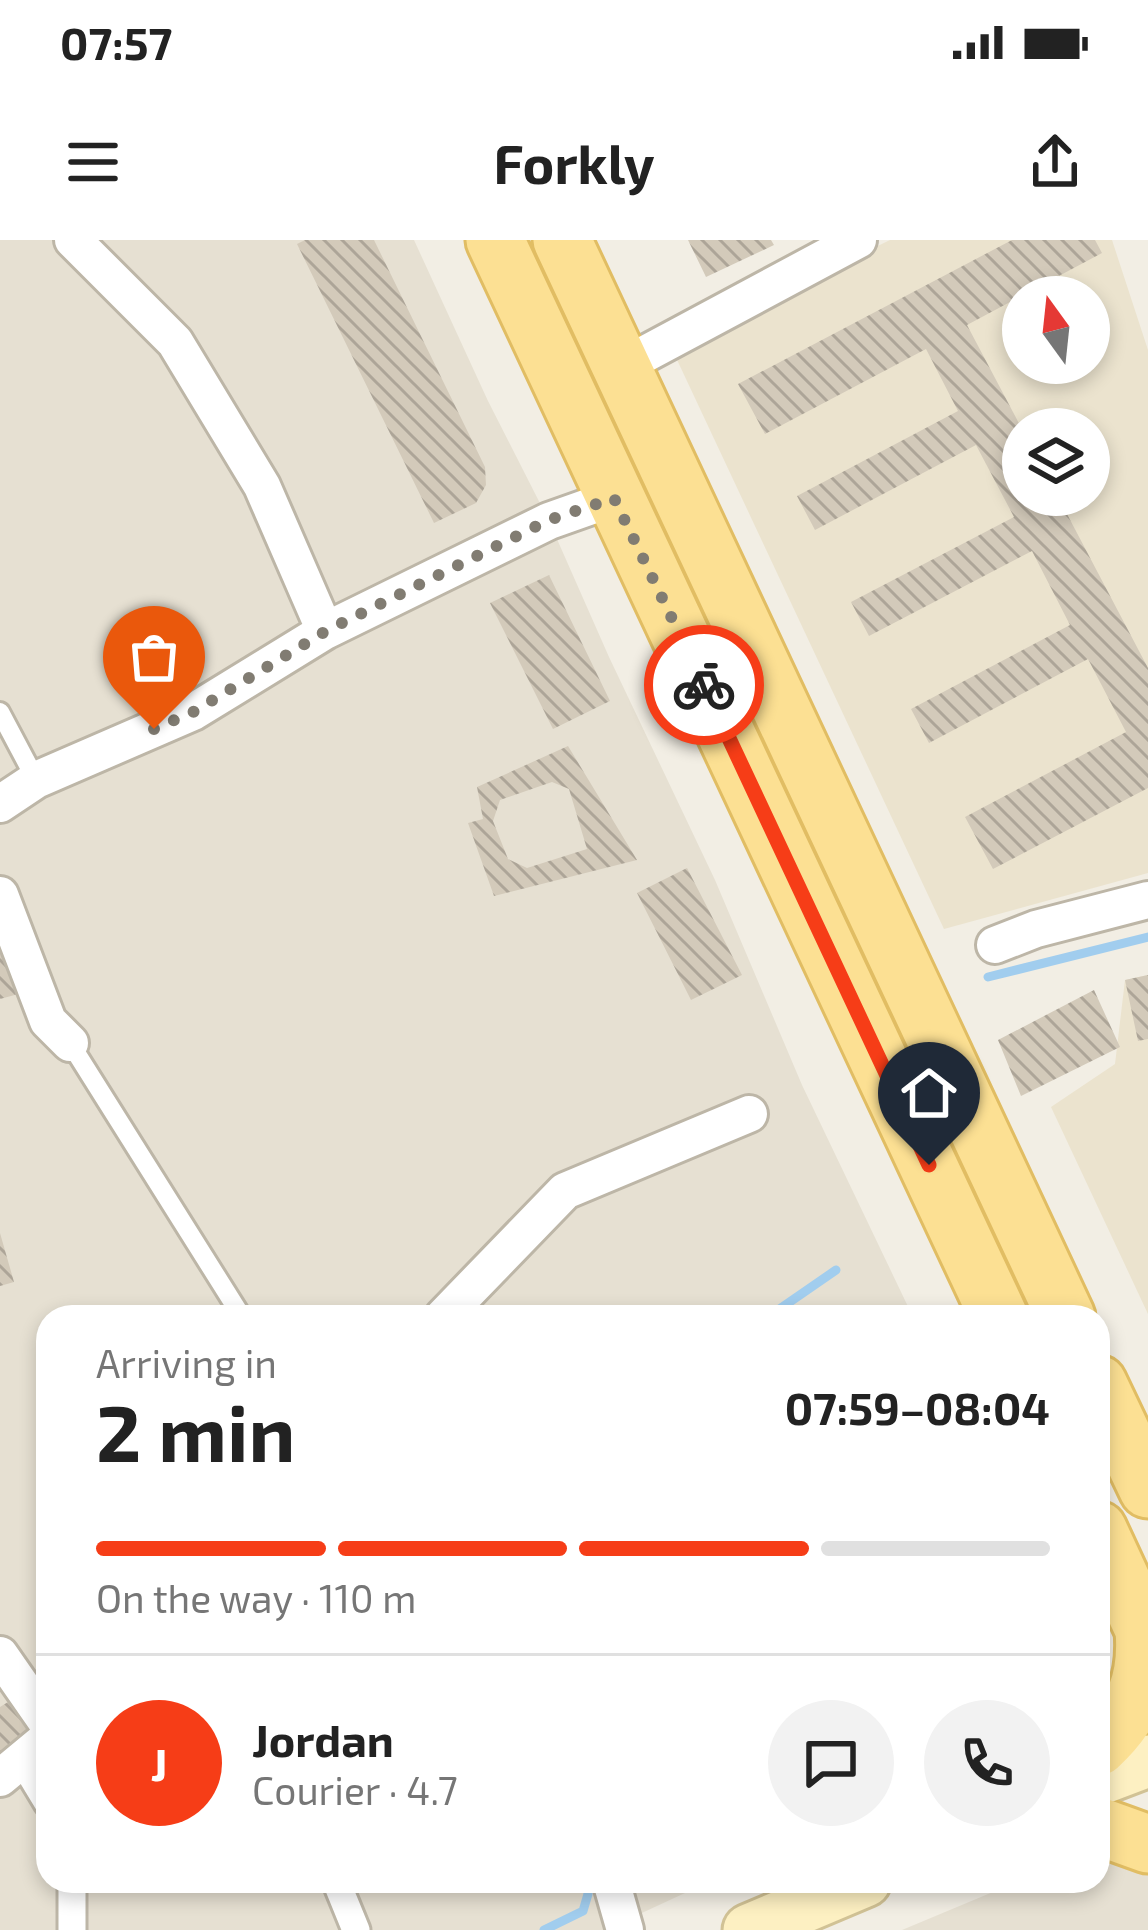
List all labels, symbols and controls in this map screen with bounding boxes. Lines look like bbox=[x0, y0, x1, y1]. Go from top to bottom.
text: 07:57 bbox=[60, 15, 172, 69]
icon: menu bbox=[60, 129, 126, 195]
icon: share bbox=[1022, 129, 1088, 195]
text: Forkly bbox=[493, 130, 655, 195]
north arrow bbox=[1002, 276, 1110, 384]
map controls bbox=[1002, 276, 1110, 516]
button: layers bbox=[1002, 408, 1110, 516]
pin bbox=[103, 606, 205, 729]
icon: bag bbox=[121, 624, 187, 690]
courier bbox=[644, 625, 764, 745]
icon: bike bbox=[671, 652, 737, 718]
pin bbox=[878, 1042, 980, 1165]
icon: home bbox=[896, 1060, 962, 1126]
text: Arriving in bbox=[96, 1339, 277, 1386]
text: 07:59–08:04 bbox=[785, 1380, 1050, 1434]
text: 2 min bbox=[96, 1384, 295, 1478]
text: On the way · 110 m bbox=[96, 1574, 416, 1621]
button: chat bbox=[768, 1700, 894, 1826]
button: phone bbox=[924, 1700, 1050, 1826]
text: Jordan bbox=[252, 1712, 394, 1766]
text: J bbox=[151, 1736, 167, 1790]
text: Courier · 4.7 bbox=[252, 1766, 458, 1813]

